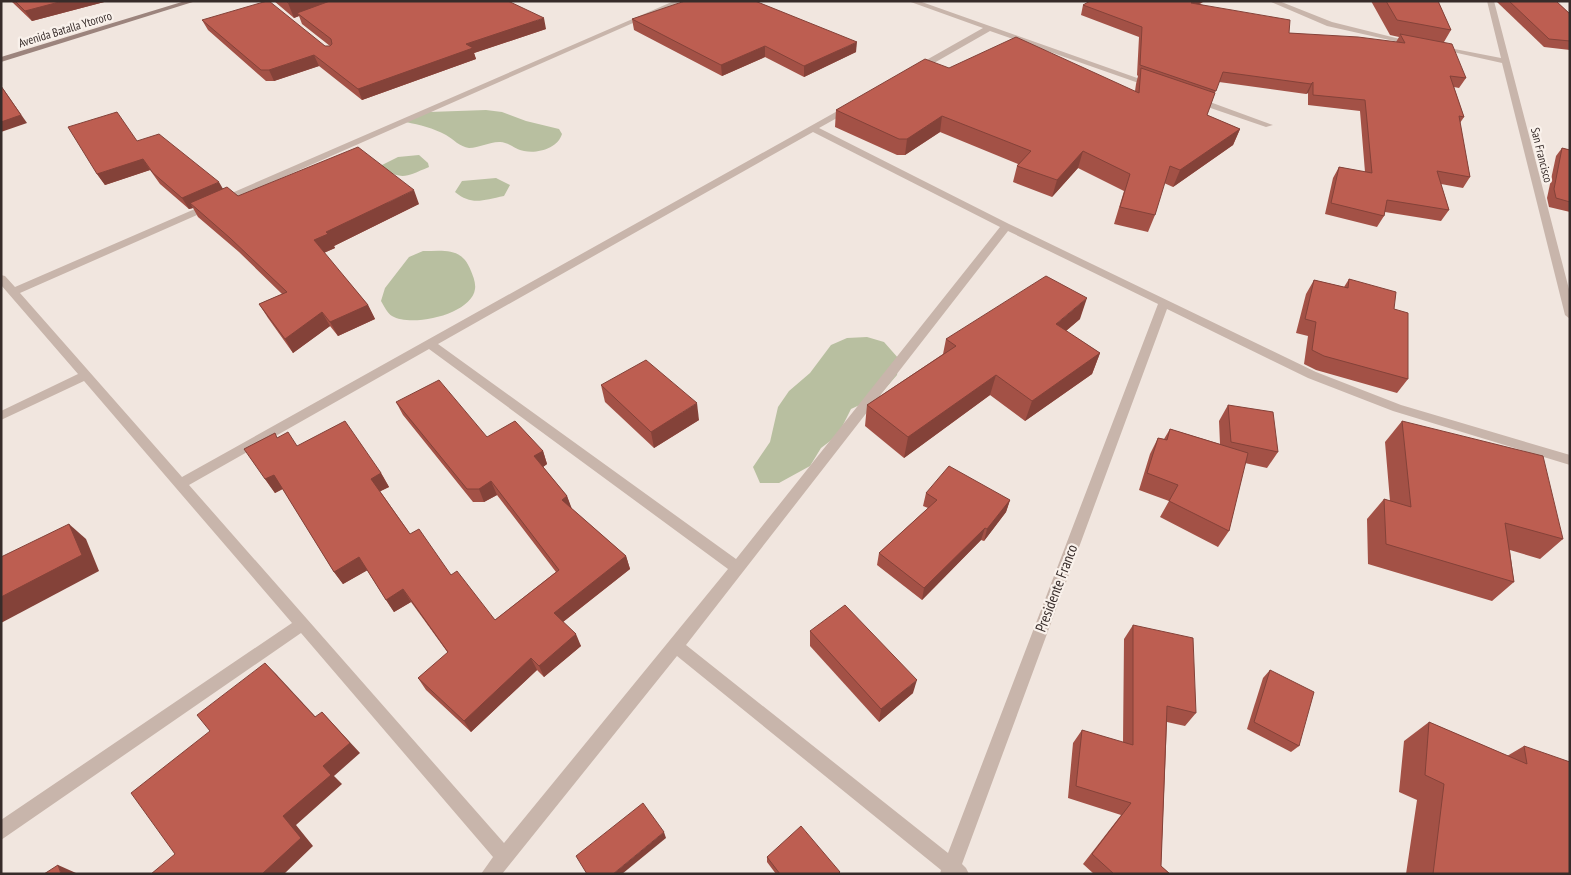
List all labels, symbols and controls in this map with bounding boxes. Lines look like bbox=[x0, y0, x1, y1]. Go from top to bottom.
street label: Avenida Batalla Ytororo bbox=[16, 8, 114, 50]
street label: San Francisco bbox=[1528, 126, 1556, 184]
street label: Presidente Franco bbox=[1031, 542, 1081, 634]

